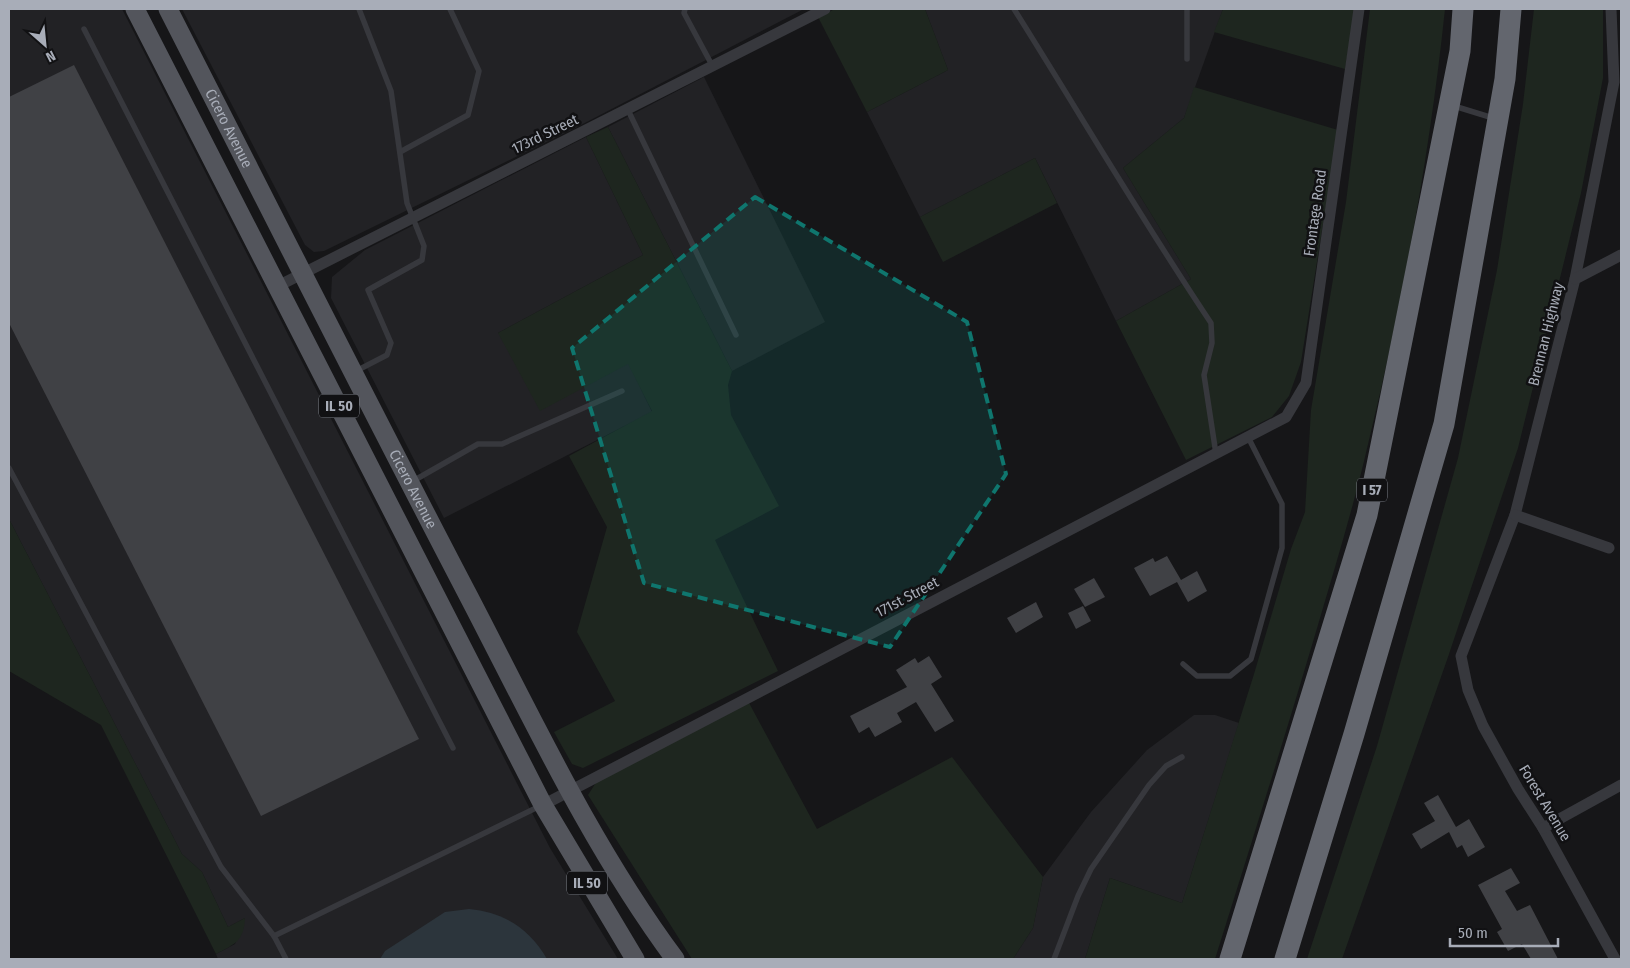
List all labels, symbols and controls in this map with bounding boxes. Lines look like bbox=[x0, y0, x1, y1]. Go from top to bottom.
north arrow bbox=[20, 20, 70, 70]
text: N bbox=[43, 47, 58, 66]
street label: Cicero Avenue bbox=[201, 86, 256, 171]
street label: 173rd Street bbox=[509, 110, 581, 158]
street label: Frontage Road bbox=[1300, 168, 1330, 258]
street label: Brennan Highway bbox=[1524, 280, 1568, 388]
road number: IL 50 bbox=[319, 394, 359, 418]
street label: Cicero Avenue bbox=[385, 447, 441, 532]
road number: I 57 bbox=[1357, 478, 1387, 502]
street label: 171st Street bbox=[872, 573, 942, 621]
street label: Forest Avenue bbox=[1515, 761, 1575, 845]
road number: IL 50 bbox=[567, 871, 607, 894]
scale bar bbox=[1450, 916, 1558, 948]
text: 50 m bbox=[1458, 924, 1488, 942]

